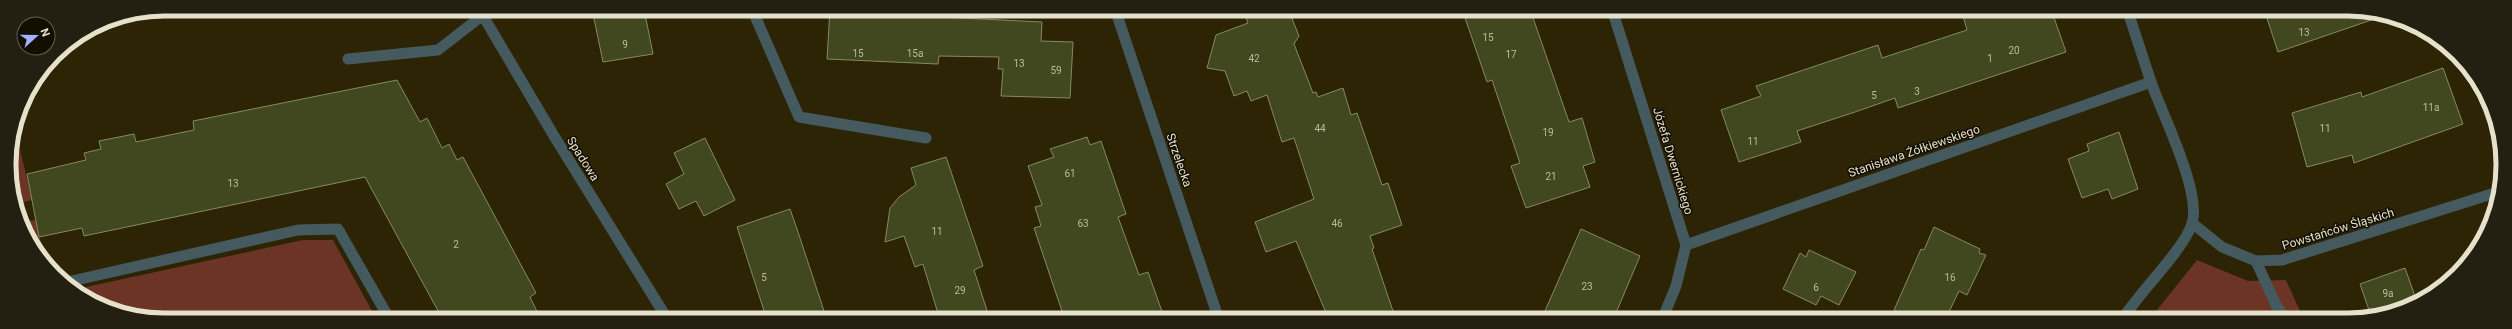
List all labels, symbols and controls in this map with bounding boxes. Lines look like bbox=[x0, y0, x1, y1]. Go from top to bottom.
north arrow bbox=[16, 16, 56, 56]
text: N bbox=[37, 27, 52, 39]
house number: 13 bbox=[2298, 27, 2310, 38]
house number: 15 bbox=[1482, 32, 1494, 43]
house number: 9 bbox=[622, 39, 628, 50]
house number: 20 bbox=[2008, 45, 2020, 56]
house number: 15 bbox=[852, 48, 864, 59]
house number: 15a bbox=[907, 48, 923, 59]
house number: 17 bbox=[1505, 49, 1517, 60]
house number: 42 bbox=[1248, 53, 1260, 64]
house number: 1 bbox=[1987, 53, 1993, 64]
house number: 13 bbox=[1013, 58, 1025, 69]
house number: 59 bbox=[1050, 65, 1062, 76]
house number: 3 bbox=[1914, 86, 1920, 97]
house number: 5 bbox=[1871, 90, 1877, 101]
house number: 11a bbox=[2423, 102, 2439, 113]
street label: Józefa Dwernickiego bbox=[1650, 106, 1696, 216]
street label: Stanisława Żółkiewskiego bbox=[1846, 121, 1982, 180]
house number: 44 bbox=[1314, 123, 1326, 134]
house number: 11 bbox=[2319, 123, 2331, 134]
house number: 19 bbox=[1542, 127, 1554, 138]
street label: Strzelecka bbox=[1163, 131, 1195, 189]
street label: Spadowa bbox=[564, 134, 602, 184]
house number: 11 bbox=[1747, 136, 1759, 147]
house number: 61 bbox=[1064, 168, 1076, 179]
house number: 21 bbox=[1545, 171, 1557, 182]
house number: 13 bbox=[227, 178, 239, 189]
street label: Powstańców Śląskich bbox=[2280, 204, 2396, 253]
house number: 63 bbox=[1077, 218, 1089, 229]
house number: 46 bbox=[1331, 218, 1343, 229]
house number: 11 bbox=[931, 226, 943, 237]
house number: 2 bbox=[453, 239, 459, 250]
house number: 5 bbox=[761, 272, 767, 283]
house number: 16 bbox=[1944, 272, 1956, 283]
house number: 23 bbox=[1581, 281, 1593, 292]
house number: 6 bbox=[1813, 282, 1819, 293]
house number: 29 bbox=[954, 285, 966, 296]
house number: 9a bbox=[2382, 288, 2394, 299]

